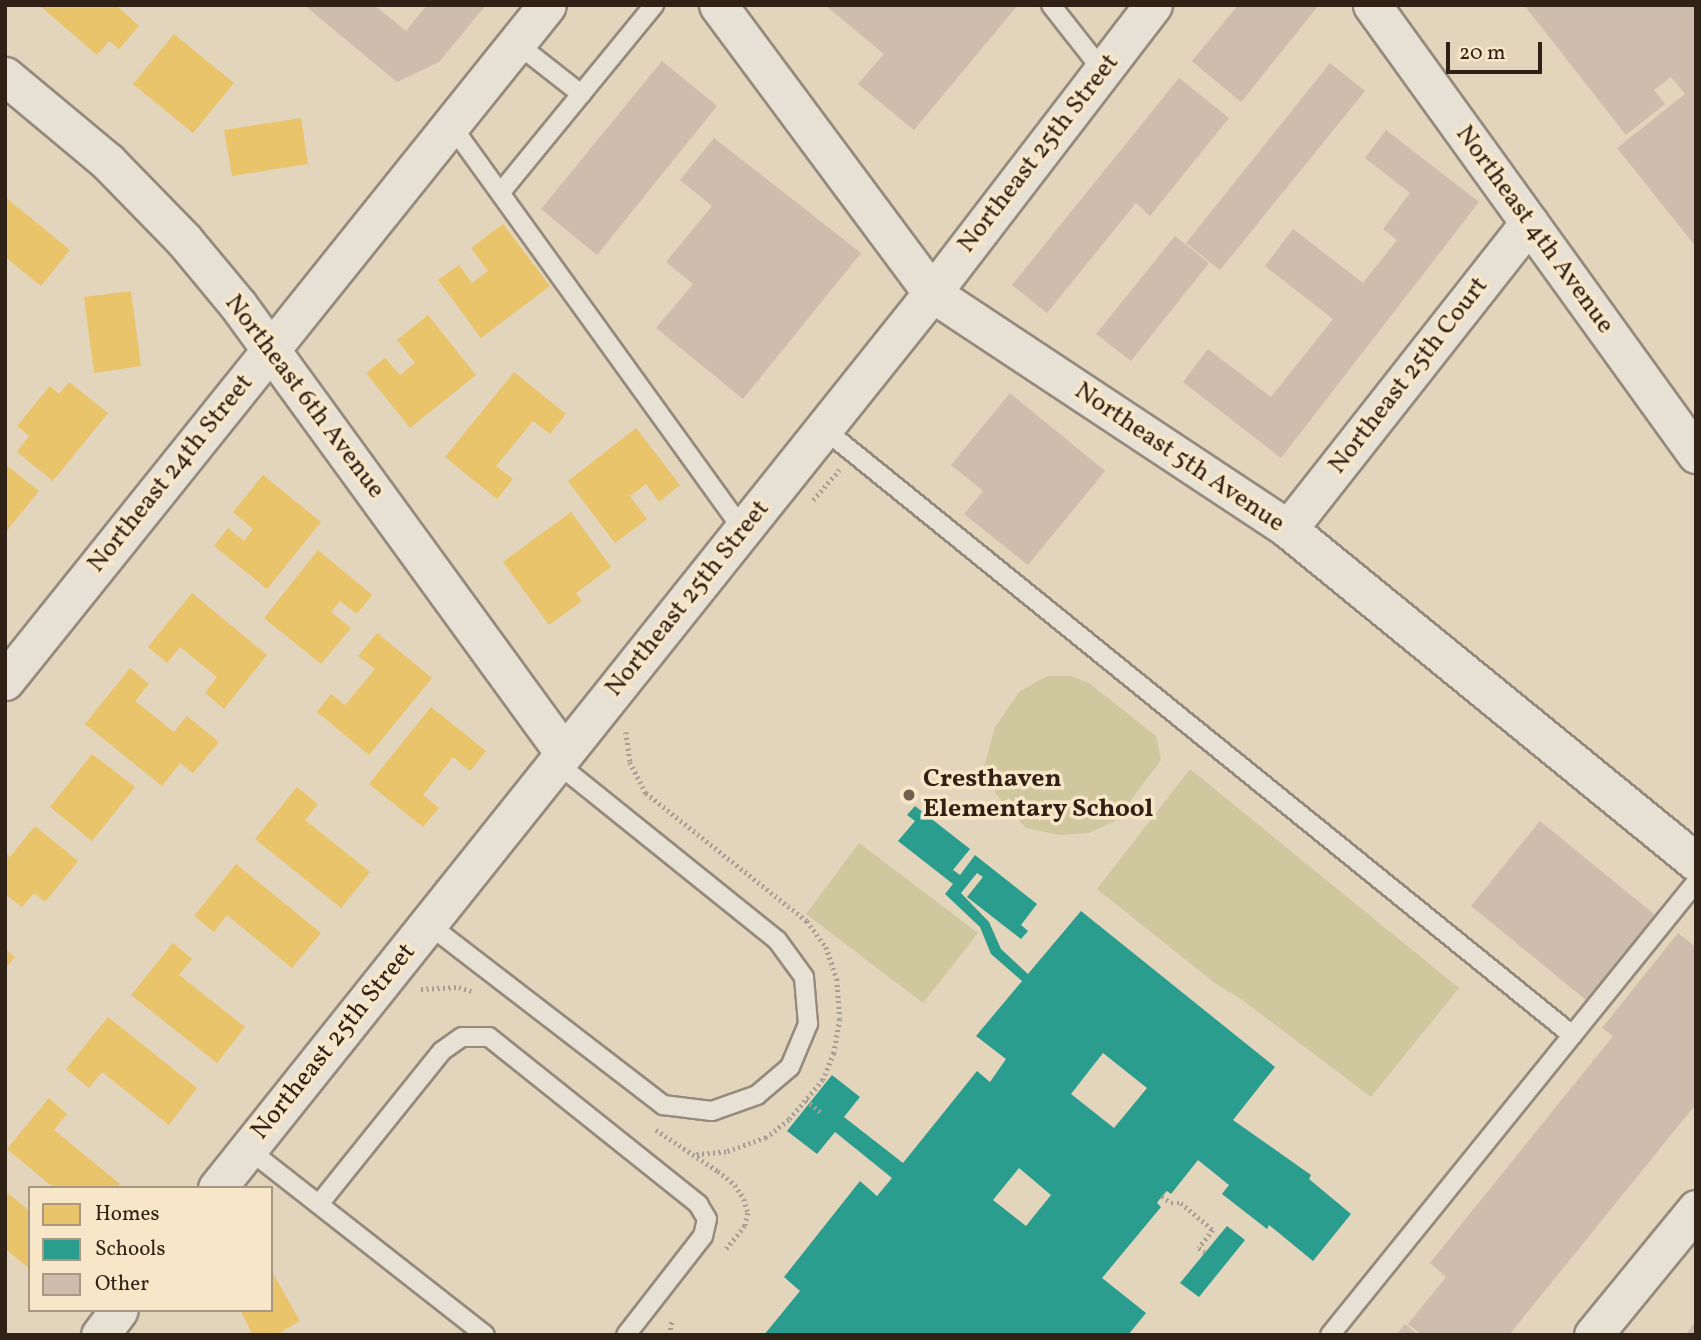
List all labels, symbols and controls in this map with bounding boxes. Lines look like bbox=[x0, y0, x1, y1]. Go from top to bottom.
scale bar bbox=[1449, 28, 1545, 72]
text: 20 m bbox=[1459, 39, 1505, 68]
street label: Northeast 25th Street bbox=[952, 48, 1126, 260]
street label: Northeast 4th Avenue bbox=[1448, 120, 1620, 340]
street label: Northeast 25th Court bbox=[1322, 271, 1496, 481]
street label: Northeast 6th Avenue bbox=[217, 289, 391, 505]
street label: Northeast 24th Street bbox=[81, 369, 261, 579]
street label: Northeast 5th Avenue bbox=[1068, 376, 1290, 540]
street label: Northeast 25th Street bbox=[599, 494, 777, 704]
place label: Cresthaven Elementary School bbox=[923, 764, 1154, 826]
marker: Cresthaven Elementary School bbox=[901, 787, 917, 803]
street label: Northeast 25th Street bbox=[245, 937, 423, 1147]
legend bbox=[28, 1186, 273, 1312]
text: Homes bbox=[95, 1200, 160, 1229]
text: Schools bbox=[95, 1235, 165, 1264]
text: Other bbox=[95, 1270, 149, 1299]

